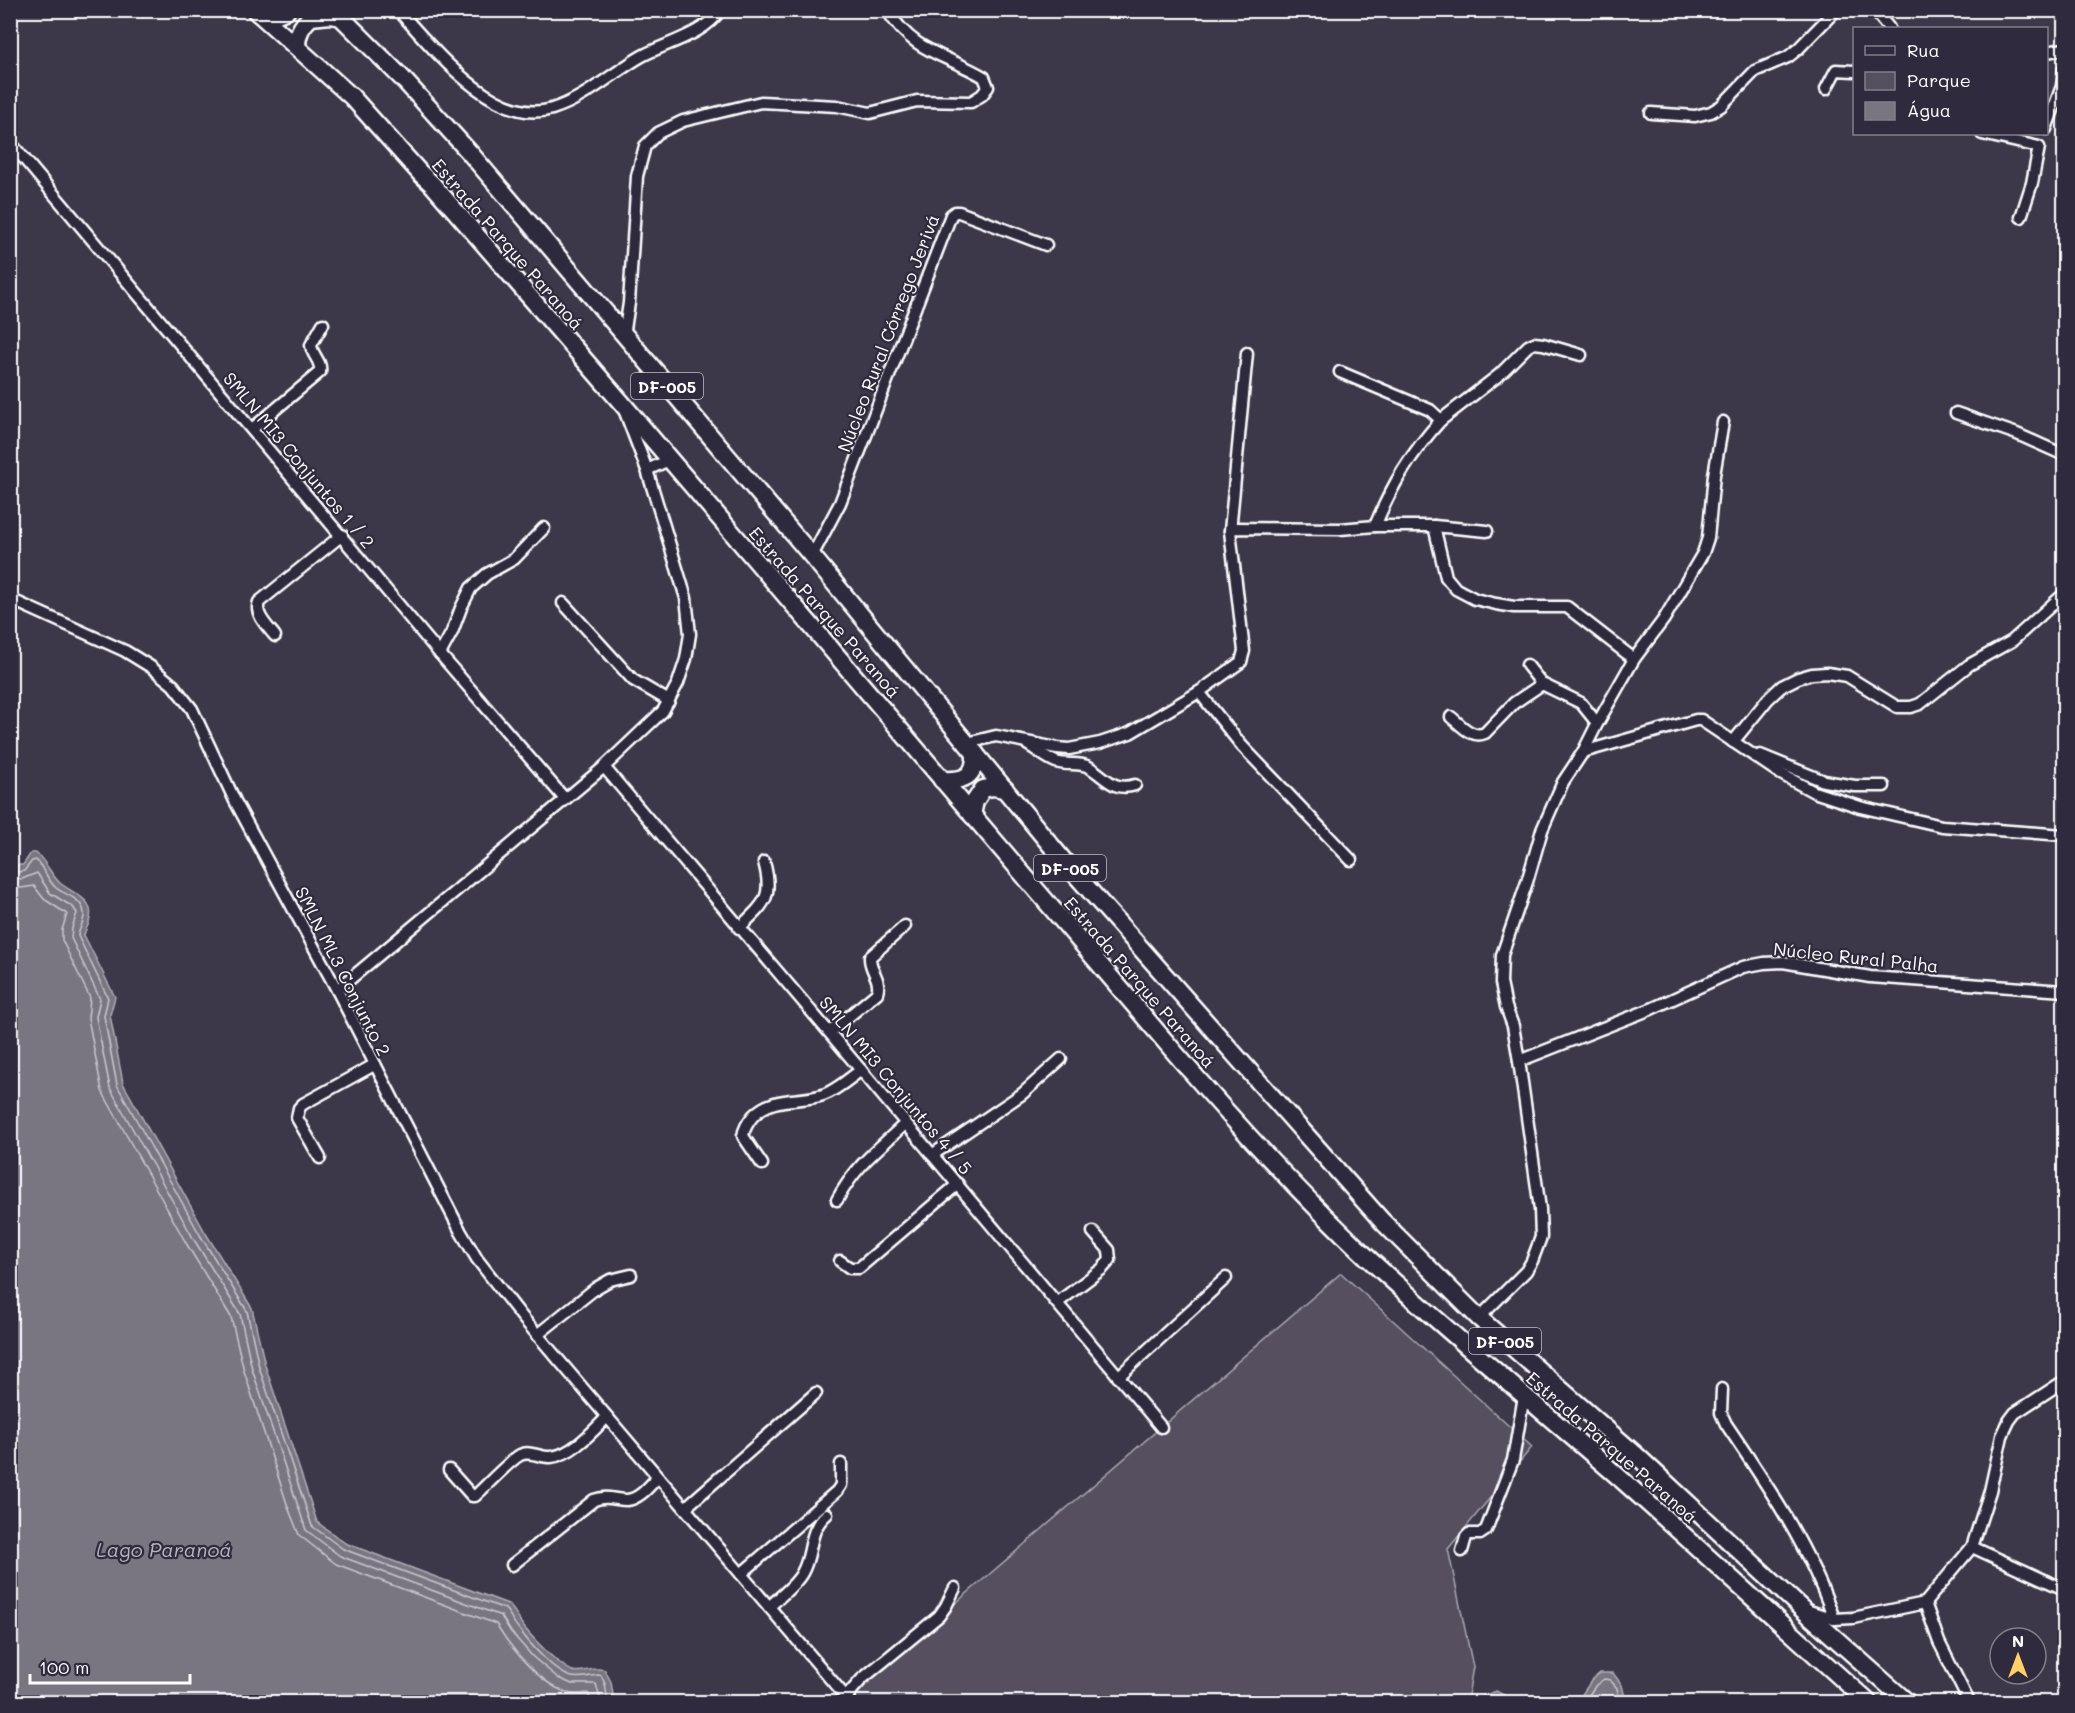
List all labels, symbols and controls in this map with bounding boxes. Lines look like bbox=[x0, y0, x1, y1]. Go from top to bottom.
legend bbox=[1853, 27, 2048, 135]
text: Rua bbox=[1907, 38, 1940, 62]
text: Parque bbox=[1907, 68, 1971, 92]
text: Água bbox=[1907, 98, 1951, 122]
street label: Estrada Parque Paranoá bbox=[427, 153, 589, 335]
street label: Núcleo Rural Córrego Jerivá bbox=[831, 211, 945, 455]
street label: SMLN MI3 Conjuntos 1 / 2 bbox=[218, 367, 380, 553]
road number: DF-005 bbox=[631, 373, 703, 399]
street label: Estrada Parque Paranoá bbox=[744, 521, 906, 703]
road number: DF-005 bbox=[1034, 855, 1106, 881]
street label: SMLN ML3 Conjunto 2 bbox=[290, 882, 396, 1060]
street label: Estrada Parque Paranoá bbox=[1059, 891, 1221, 1073]
street label: Núcleo Rural Palha bbox=[1772, 936, 1940, 978]
street label: SMLN MI3 Conjuntos 4 / 5 bbox=[814, 991, 978, 1179]
road number: DF-005 bbox=[1469, 1328, 1541, 1354]
street label: Estrada Parque Paranoá bbox=[1521, 1366, 1703, 1528]
water label: Lago Paranoá bbox=[96, 1536, 232, 1562]
north arrow bbox=[1988, 1626, 2048, 1686]
text: N bbox=[2012, 1630, 2024, 1651]
scale bar bbox=[30, 1647, 190, 1685]
text: 100 m bbox=[39, 1655, 89, 1679]

